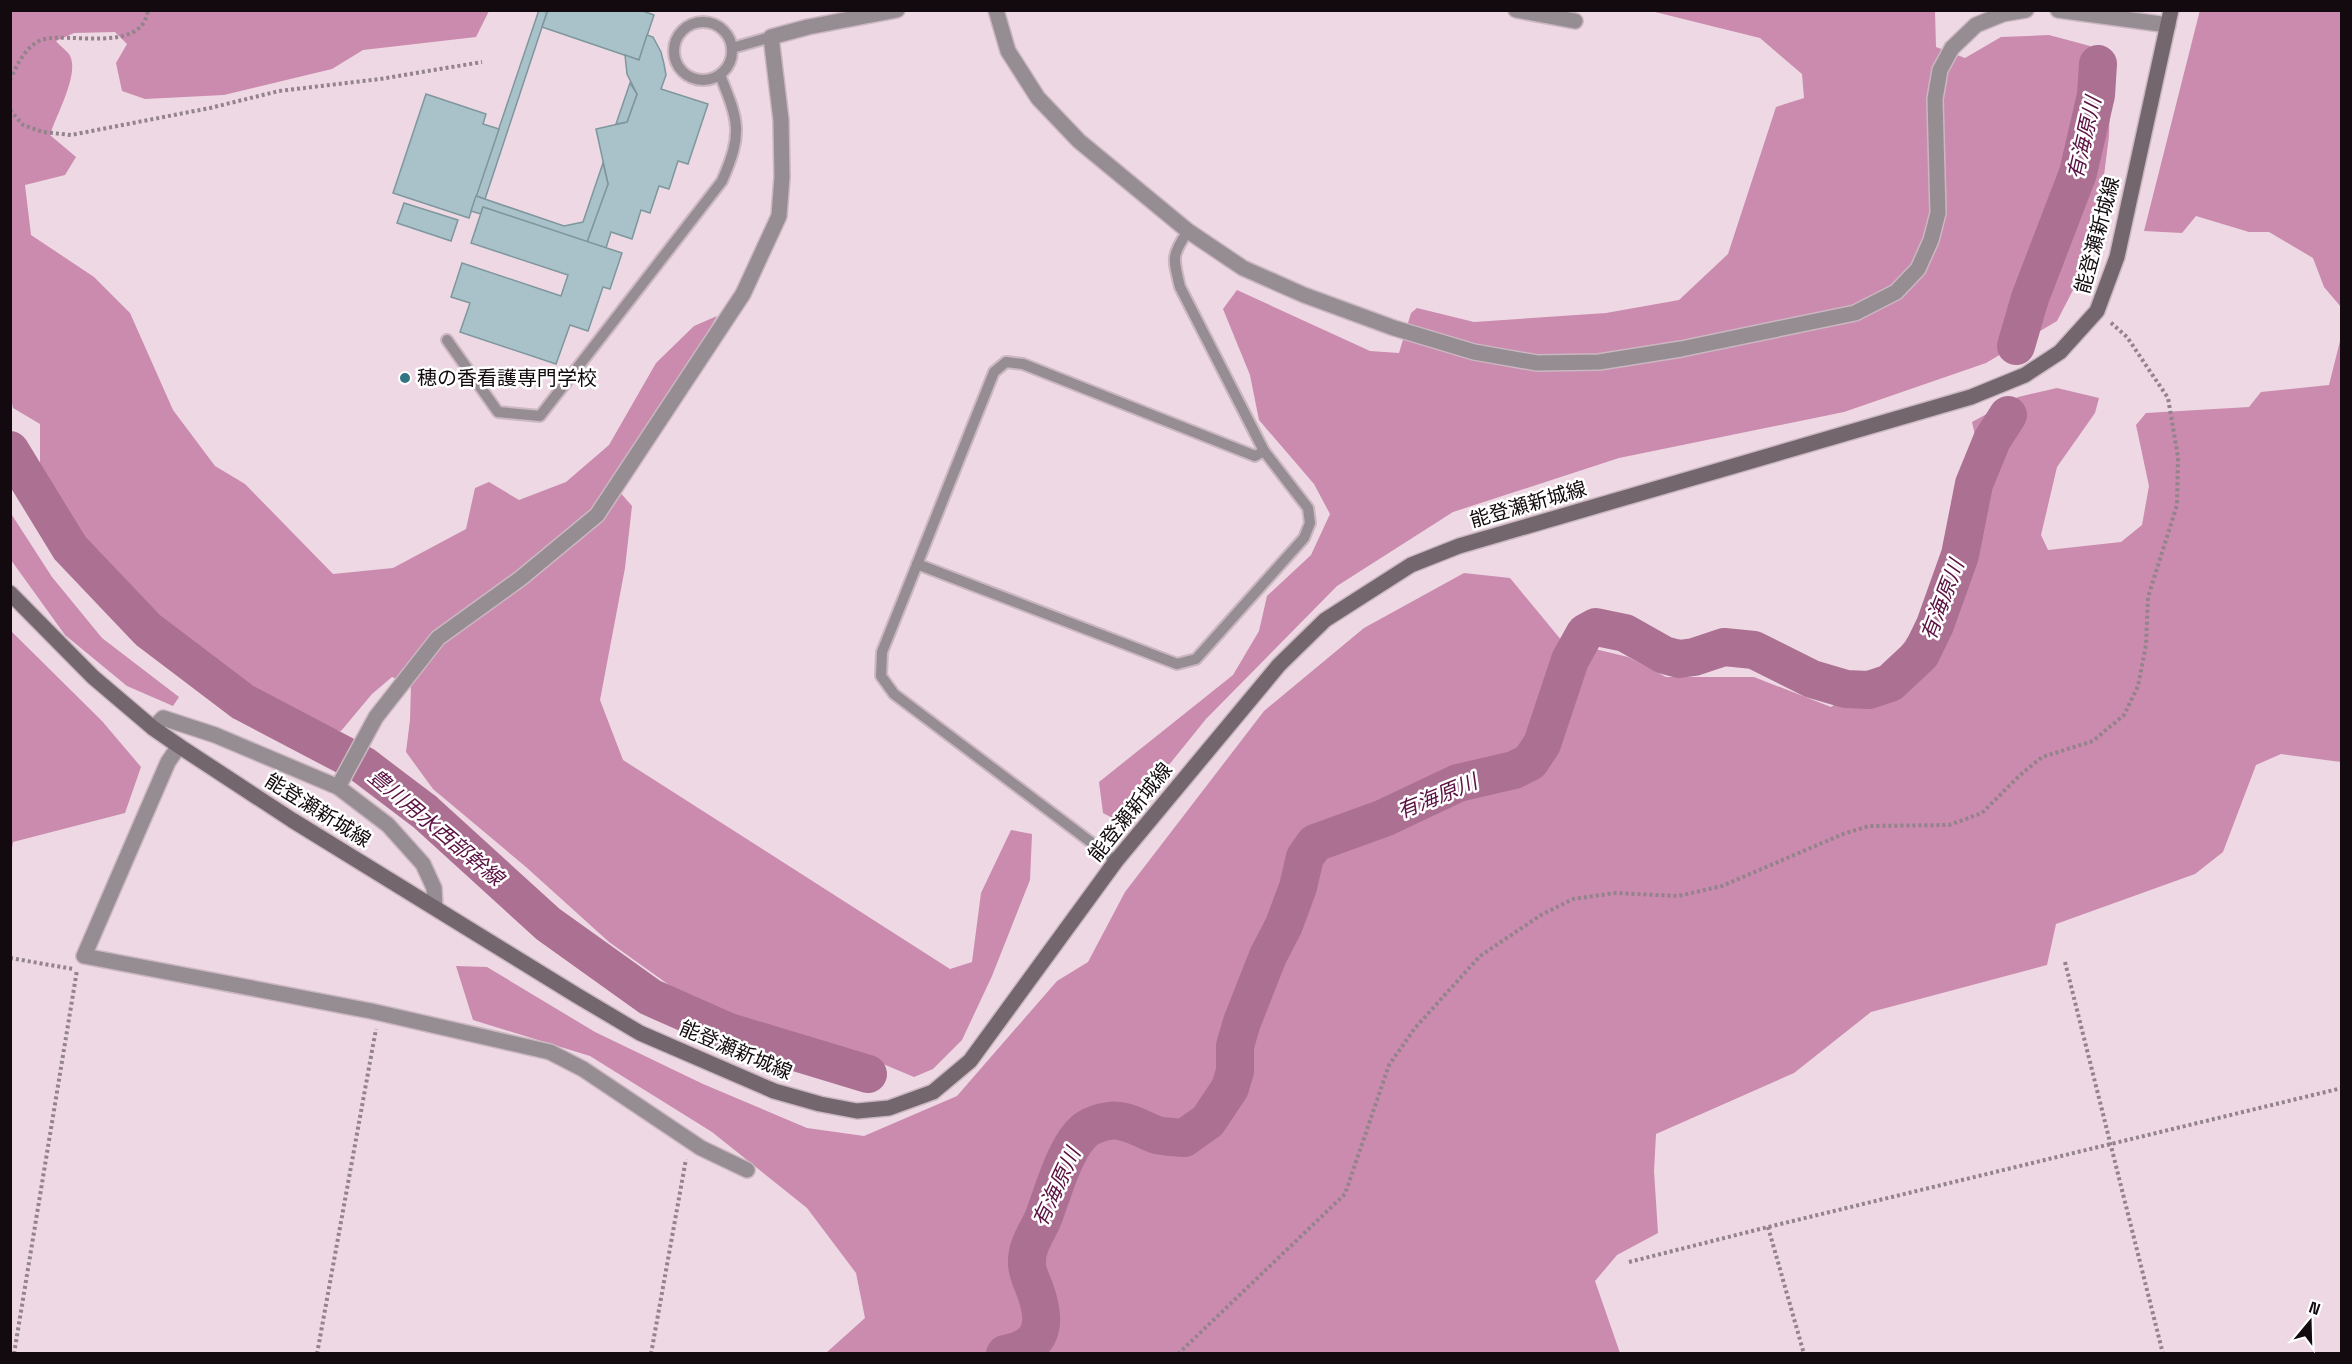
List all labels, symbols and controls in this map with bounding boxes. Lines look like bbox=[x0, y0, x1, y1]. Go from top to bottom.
water label: 有海原川 bbox=[2061, 92, 2107, 182]
street label: 能登瀬新城線 bbox=[2069, 174, 2125, 296]
place label: 穂の香看護専門学校 bbox=[417, 365, 597, 391]
marker: 穂の香看護専門学校 bbox=[398, 371, 412, 385]
street label: 能登瀬新城線 bbox=[1467, 475, 1589, 533]
water label: 有海原川 bbox=[1914, 554, 1970, 644]
street label: 能登瀬新城線 bbox=[1082, 757, 1178, 867]
water label: 豊川用水西部幹線 bbox=[363, 763, 511, 893]
street label: 能登瀬新城線 bbox=[260, 767, 376, 853]
water label: 有海原川 bbox=[1393, 767, 1483, 824]
street label: 能登瀬新城線 bbox=[676, 1015, 796, 1085]
water label: 有海原川 bbox=[1026, 1141, 1087, 1231]
north arrow bbox=[2280, 1292, 2340, 1352]
text: N bbox=[2306, 1297, 2323, 1320]

